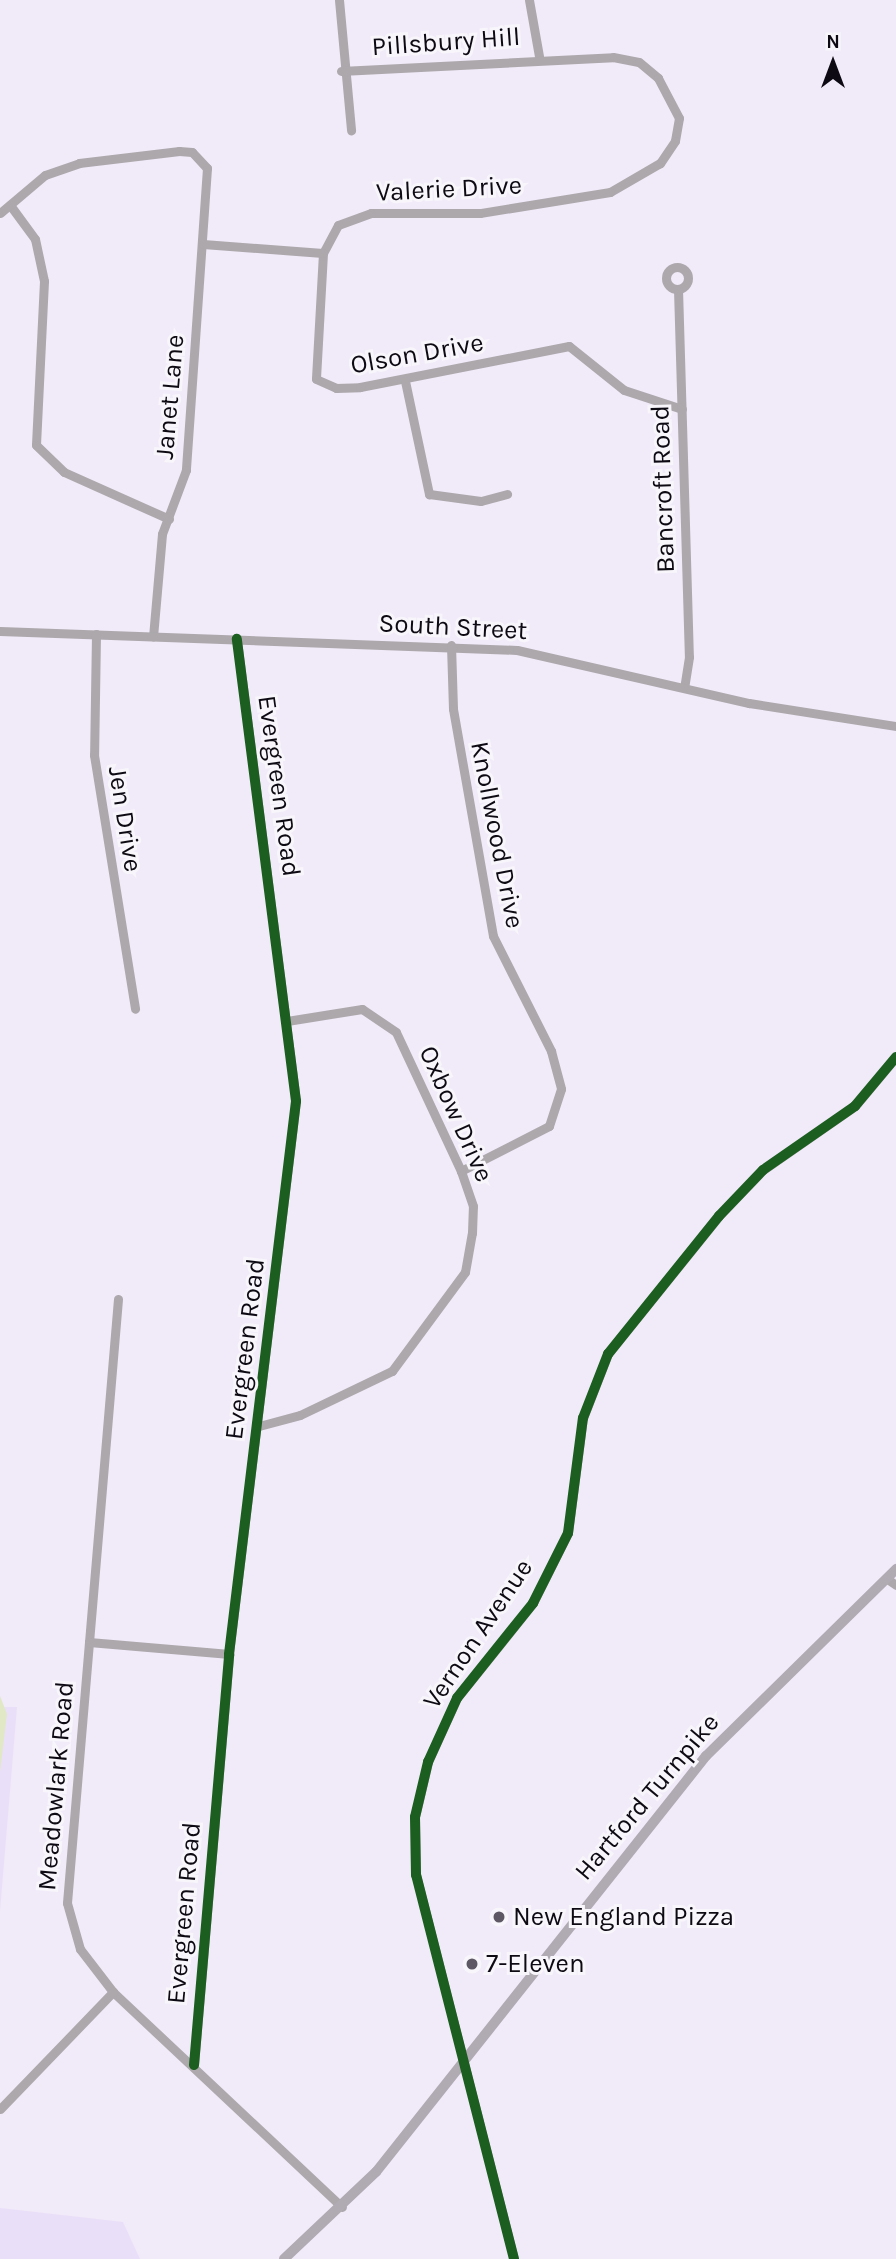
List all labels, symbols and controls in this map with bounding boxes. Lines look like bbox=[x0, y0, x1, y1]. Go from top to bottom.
street label: Pillsbury Hill bbox=[371, 21, 521, 63]
north arrow bbox=[798, 28, 868, 98]
text: N bbox=[826, 31, 840, 53]
street label: Valerie Drive bbox=[375, 170, 523, 208]
street label: Olson Drive bbox=[348, 327, 486, 381]
street label: Janet Lane bbox=[149, 333, 191, 461]
street label: Bancroft Road bbox=[644, 405, 682, 573]
street label: South Street bbox=[378, 608, 528, 646]
street label: Evergreen Road bbox=[251, 693, 307, 879]
street label: Knollwood Drive bbox=[464, 739, 530, 931]
street label: Jen Drive bbox=[101, 764, 149, 874]
street label: Oxbow Drive bbox=[412, 1041, 500, 1187]
street label: Evergreen Road bbox=[218, 1257, 272, 1441]
street label: Vernon Avenue bbox=[416, 1553, 540, 1715]
street label: Meadowlark Road bbox=[31, 1680, 81, 1892]
street label: Hartford Turnpike bbox=[568, 1707, 726, 1887]
street label: Evergreen Road bbox=[161, 1821, 207, 2005]
place label: New England Pizza bbox=[513, 1901, 734, 1933]
marker: New England Pizza bbox=[491, 1909, 507, 1925]
place label: 7-Eleven bbox=[486, 1948, 585, 1980]
marker: 7-Eleven bbox=[464, 1956, 480, 1972]

